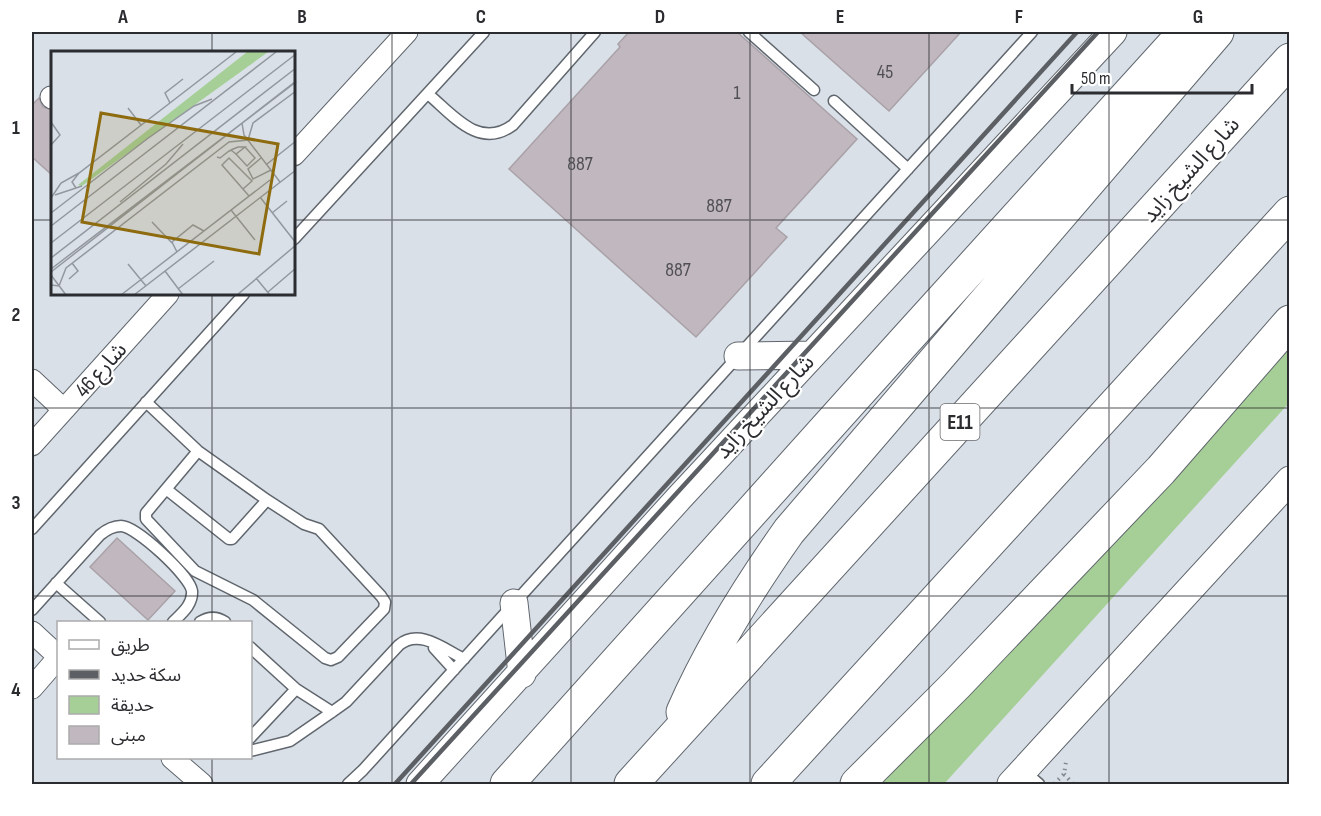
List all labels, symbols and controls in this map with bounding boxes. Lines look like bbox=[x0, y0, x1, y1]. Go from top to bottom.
text: A bbox=[117, 5, 128, 29]
text: B bbox=[297, 5, 307, 29]
text: C bbox=[476, 5, 486, 29]
text: D bbox=[655, 5, 665, 29]
text: E bbox=[836, 5, 844, 29]
text: F bbox=[1015, 5, 1023, 29]
text: G bbox=[1193, 5, 1203, 29]
inset map bbox=[51, 51, 296, 296]
scale bar bbox=[1072, 57, 1252, 95]
house number: 45 bbox=[877, 60, 893, 84]
text: 50 m bbox=[1081, 68, 1111, 89]
house number: 1 bbox=[734, 81, 741, 105]
street label: شارع الشيخ زايد bbox=[1137, 112, 1247, 230]
text: 1 bbox=[12, 116, 20, 140]
house number: 887 bbox=[567, 152, 593, 176]
house number: 887 bbox=[706, 194, 732, 218]
house number: 887 bbox=[665, 258, 691, 282]
text: 2 bbox=[12, 303, 20, 327]
street label: شارع 46 bbox=[69, 337, 134, 405]
street label: شارع الشيخ زايد bbox=[710, 349, 822, 466]
road number: E11 bbox=[940, 404, 980, 440]
text: 3 bbox=[12, 491, 21, 515]
legend bbox=[57, 621, 252, 759]
text: طريق bbox=[111, 635, 150, 656]
text: سكة حديد bbox=[111, 665, 181, 686]
text: 4 bbox=[11, 678, 21, 702]
text: حديقة bbox=[111, 695, 154, 716]
text: مبنى bbox=[111, 725, 146, 746]

